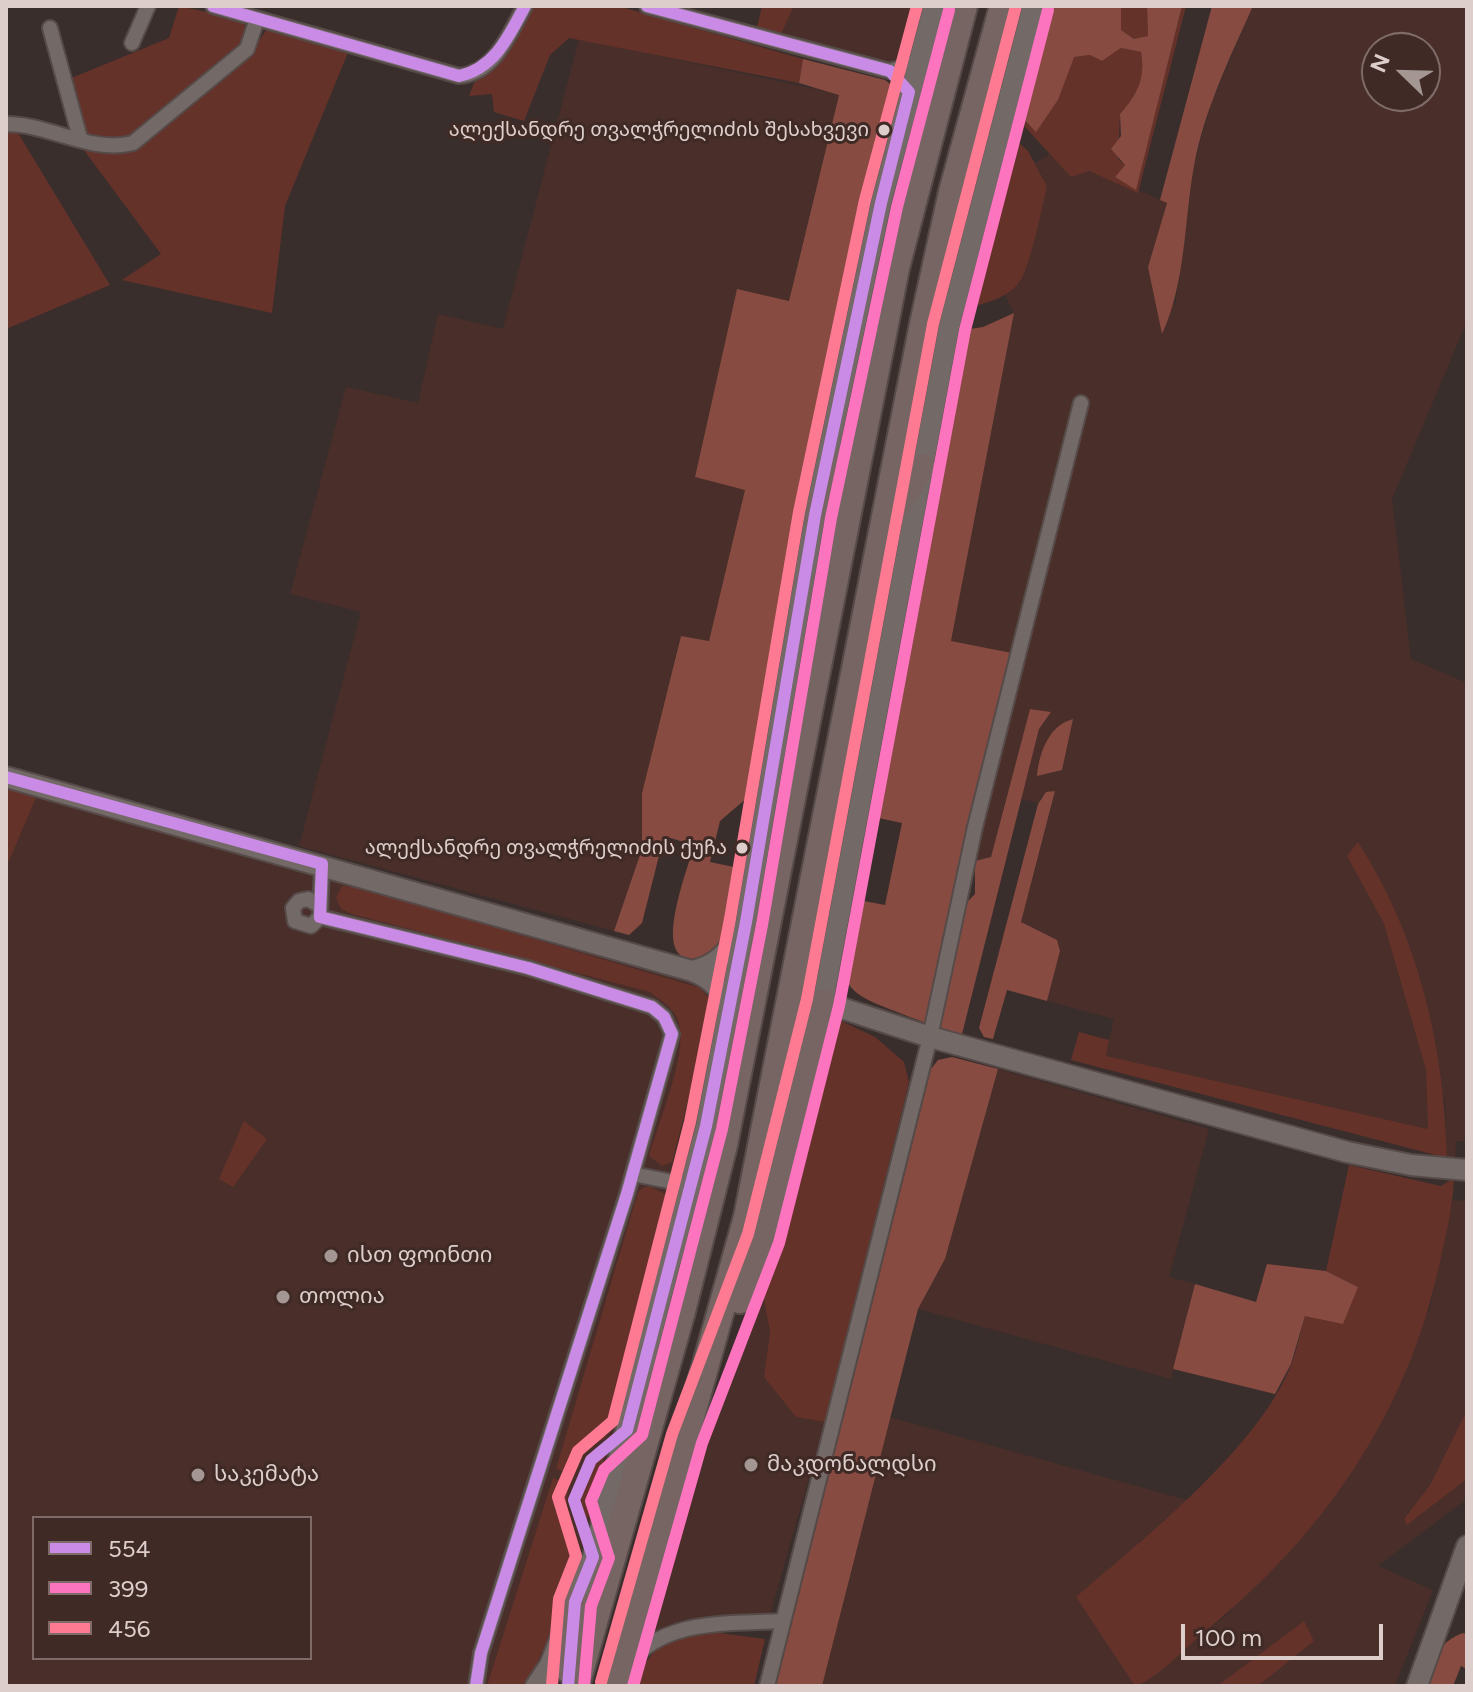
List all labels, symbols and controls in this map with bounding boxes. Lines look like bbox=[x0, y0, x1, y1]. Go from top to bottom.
north arrow bbox=[1361, 32, 1441, 112]
text: N bbox=[1365, 50, 1396, 76]
place label: ალექსანდრე თვალჭრელიძის შესახვევი bbox=[449, 118, 869, 142]
marker: ალექსანდრე თვალჭრელიძის შესახვევი bbox=[876, 122, 892, 138]
place label: ალექსანდრე თვალჭრელიძის ქუჩა bbox=[365, 836, 727, 860]
marker: ალექსანდრე თვალჭრელიძის ქუჩა bbox=[734, 840, 750, 856]
place label: ისთ ფოინთი bbox=[347, 1243, 492, 1269]
marker: ისთ ფოინთი bbox=[322, 1247, 340, 1265]
place label: თოლია bbox=[299, 1284, 385, 1310]
marker: თოლია bbox=[274, 1288, 292, 1306]
place label: მაკდონალდსი bbox=[767, 1452, 937, 1478]
marker: მაკდონალდსი bbox=[742, 1456, 760, 1474]
place label: საკემატა bbox=[214, 1462, 319, 1488]
marker: საკემატა bbox=[189, 1466, 207, 1484]
legend bbox=[32, 1516, 312, 1660]
text: 554 bbox=[108, 1534, 151, 1563]
text: 399 bbox=[108, 1574, 148, 1603]
scale bar bbox=[1185, 1608, 1387, 1658]
text: 456 bbox=[108, 1614, 150, 1643]
text: 100 m bbox=[1195, 1623, 1262, 1652]

